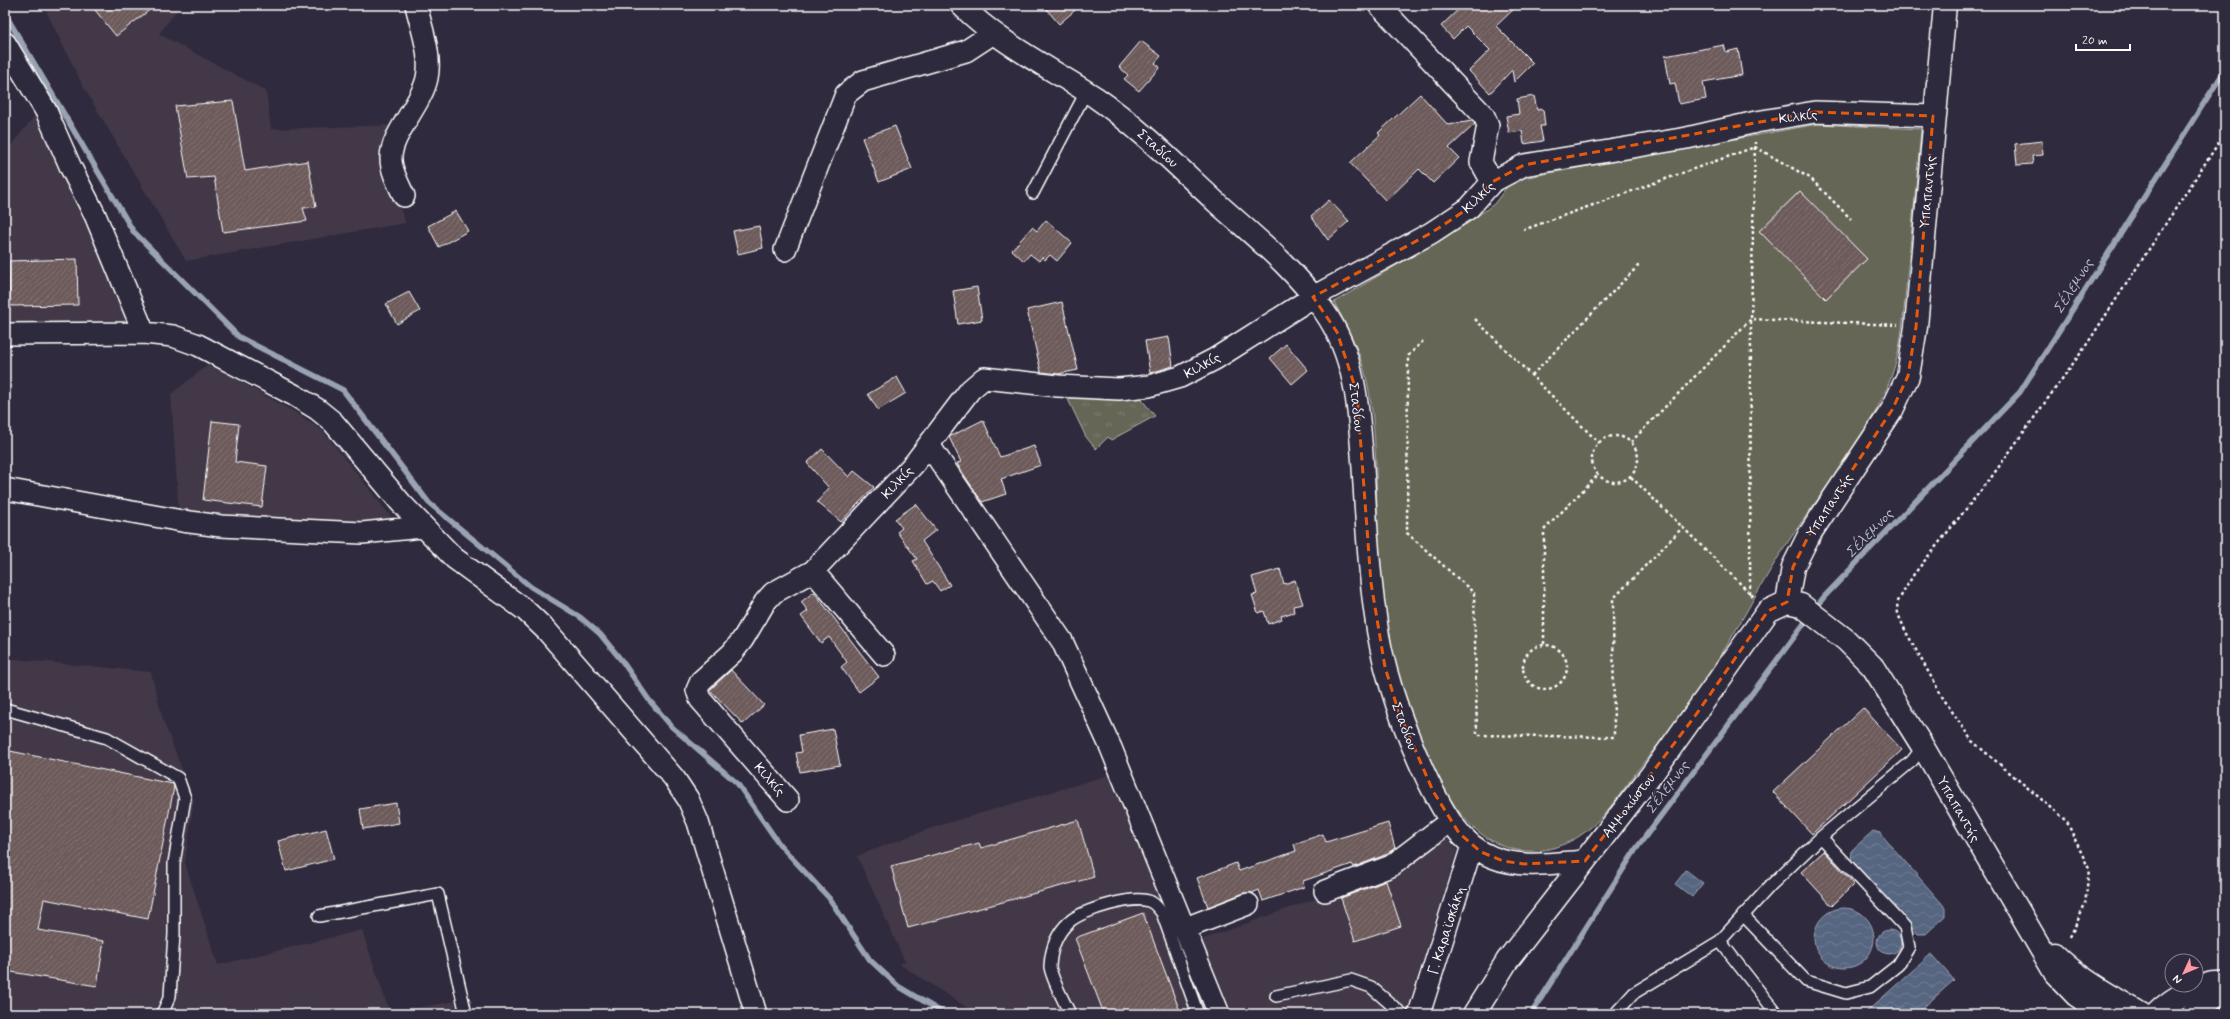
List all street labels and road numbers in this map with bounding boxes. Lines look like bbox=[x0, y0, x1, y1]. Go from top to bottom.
street label: Κιλκίς bbox=[1778, 106, 1819, 128]
street label: Σταδίου bbox=[1133, 125, 1182, 172]
street label: Υπαπαντής bbox=[1916, 155, 1940, 229]
street label: Κιλκίς bbox=[1458, 178, 1499, 218]
street label: Κιλκίς bbox=[1181, 349, 1224, 383]
street label: Σταδίου bbox=[1344, 381, 1368, 433]
street label: Κιλκίς bbox=[878, 462, 918, 503]
street label: Υπαπαντής bbox=[1803, 470, 1857, 541]
street label: Σταδίου bbox=[1387, 700, 1421, 753]
street label: Κιλκίς bbox=[750, 759, 789, 800]
street label: Αμμοχώστου bbox=[1598, 770, 1660, 842]
street label: Υπαπαντής bbox=[1932, 774, 1984, 845]
street label: Γ. Καραϊσκάκη bbox=[1424, 884, 1470, 977]

